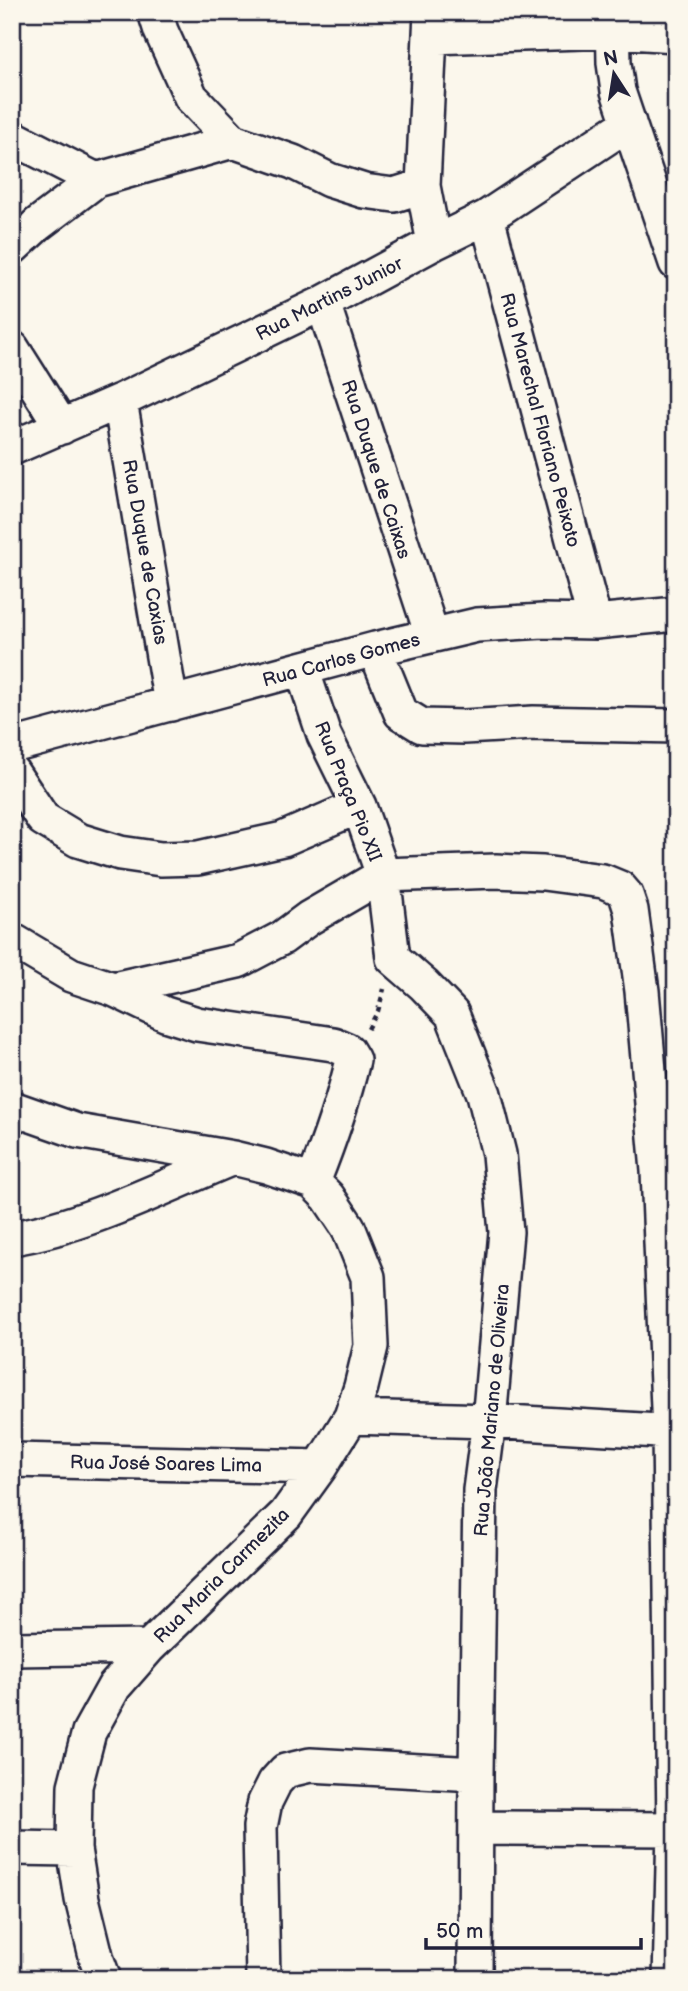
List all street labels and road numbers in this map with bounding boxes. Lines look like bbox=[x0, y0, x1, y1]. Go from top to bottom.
street label: Rua Martins Junior bbox=[252, 252, 408, 346]
street label: Rua Marechal Floriano Peixoto bbox=[494, 291, 585, 550]
street label: Rua Duque de Caixas bbox=[336, 377, 415, 562]
street label: Rua Duque de Caxias bbox=[117, 458, 172, 647]
street label: Rua Carlos Gomes bbox=[260, 628, 423, 693]
street label: Rua Praça Pio XII bbox=[309, 718, 386, 865]
street label: Rua João Mariano de Oliveira bbox=[470, 1283, 515, 1537]
street label: Rua José Soares Lima bbox=[70, 1451, 262, 1478]
street label: Rua Maria Carmezita bbox=[150, 1504, 295, 1649]

